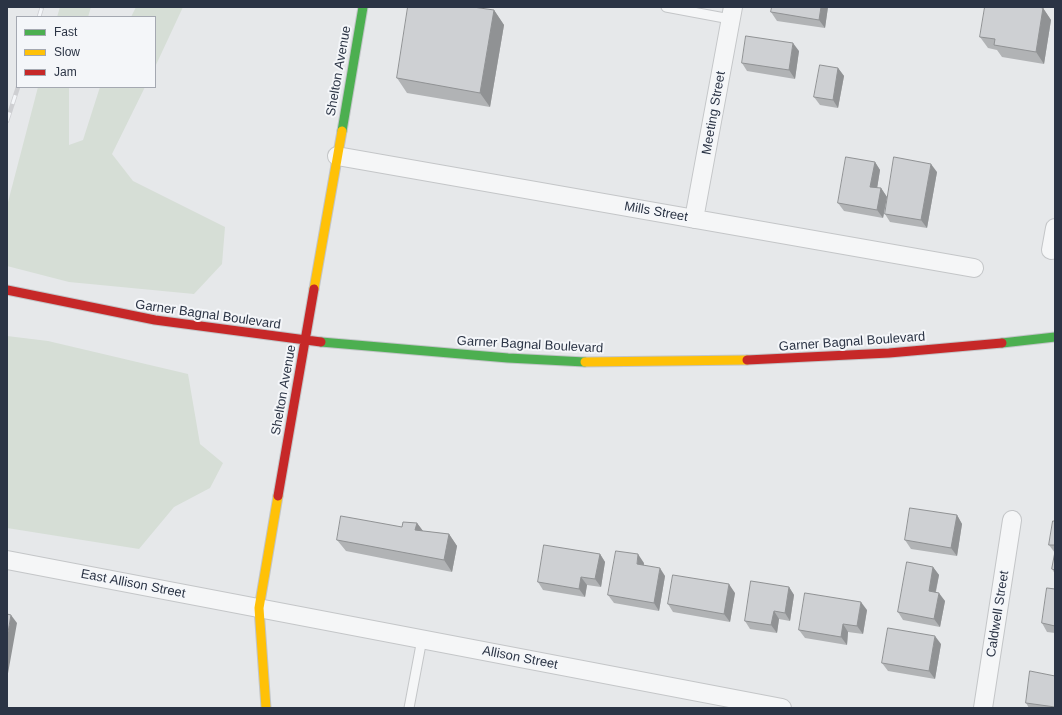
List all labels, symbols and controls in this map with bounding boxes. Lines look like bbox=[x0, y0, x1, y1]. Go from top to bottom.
legend bbox=[16, 16, 156, 88]
text: Fast bbox=[54, 25, 77, 39]
street label: Shelton Avenue bbox=[323, 25, 355, 117]
text: Slow bbox=[54, 45, 80, 59]
text: Jam bbox=[54, 65, 77, 79]
street label: Meeting Street bbox=[699, 70, 729, 156]
street label: Mills Street bbox=[623, 199, 689, 225]
street label: Garner Bagnal Boulevard bbox=[134, 297, 282, 333]
street label: Garner Bagnal Boulevard bbox=[778, 329, 926, 355]
street label: Garner Bagnal Boulevard bbox=[456, 333, 604, 357]
street label: Shelton Avenue bbox=[268, 344, 300, 436]
street label: East Allison Street bbox=[79, 566, 187, 602]
street label: Caldwell Street bbox=[983, 570, 1013, 658]
street label: Allison Street bbox=[481, 643, 559, 673]

